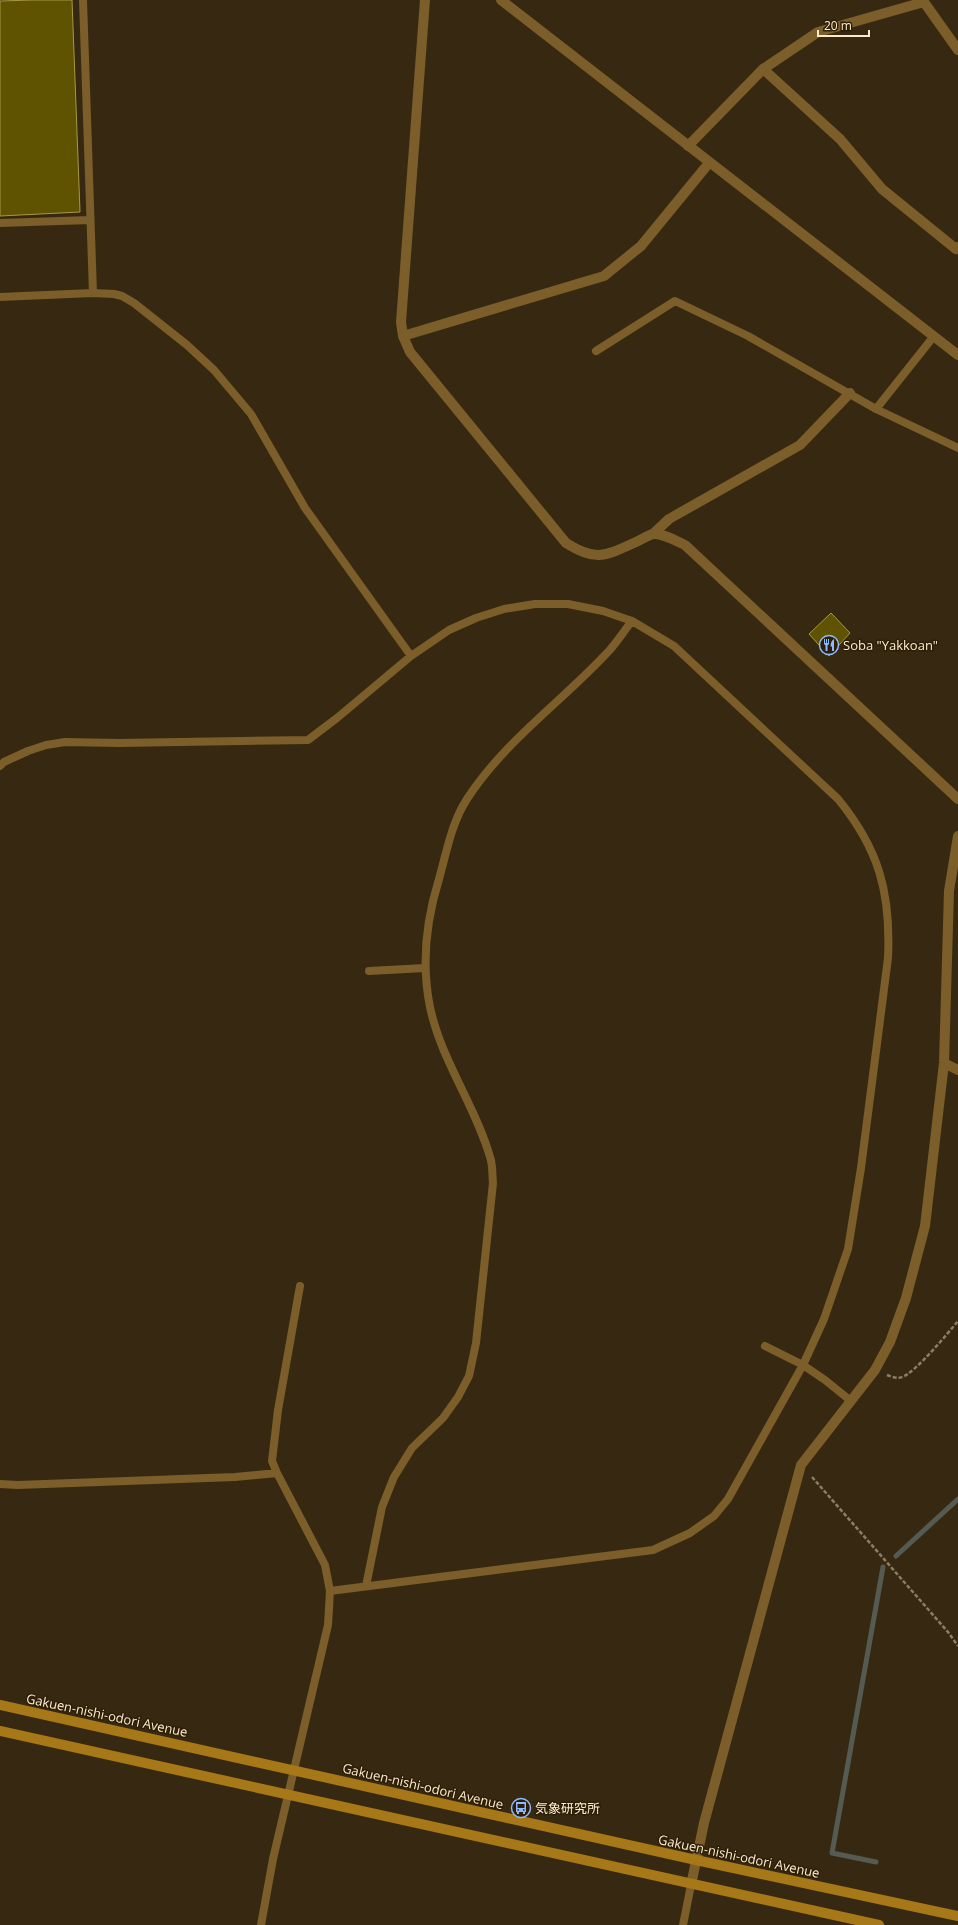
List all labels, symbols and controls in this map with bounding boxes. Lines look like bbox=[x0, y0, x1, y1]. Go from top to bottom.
scale bar bbox=[818, 12, 869, 38]
text: 20 m bbox=[824, 17, 852, 34]
restaurant icon: Soba "Yakkoan" bbox=[818, 634, 840, 656]
place label: Soba "Yakkoan" bbox=[843, 636, 938, 654]
street label: Gakuen-nishi-odori Avenue bbox=[25, 1689, 189, 1741]
street label: Gakuen-nishi-odori Avenue bbox=[341, 1759, 505, 1813]
bus stop icon: 気象研究所 bbox=[510, 1797, 532, 1819]
place label: 気象研究所 bbox=[535, 1799, 600, 1817]
street label: Gakuen-nishi-odori Avenue bbox=[657, 1830, 821, 1882]

